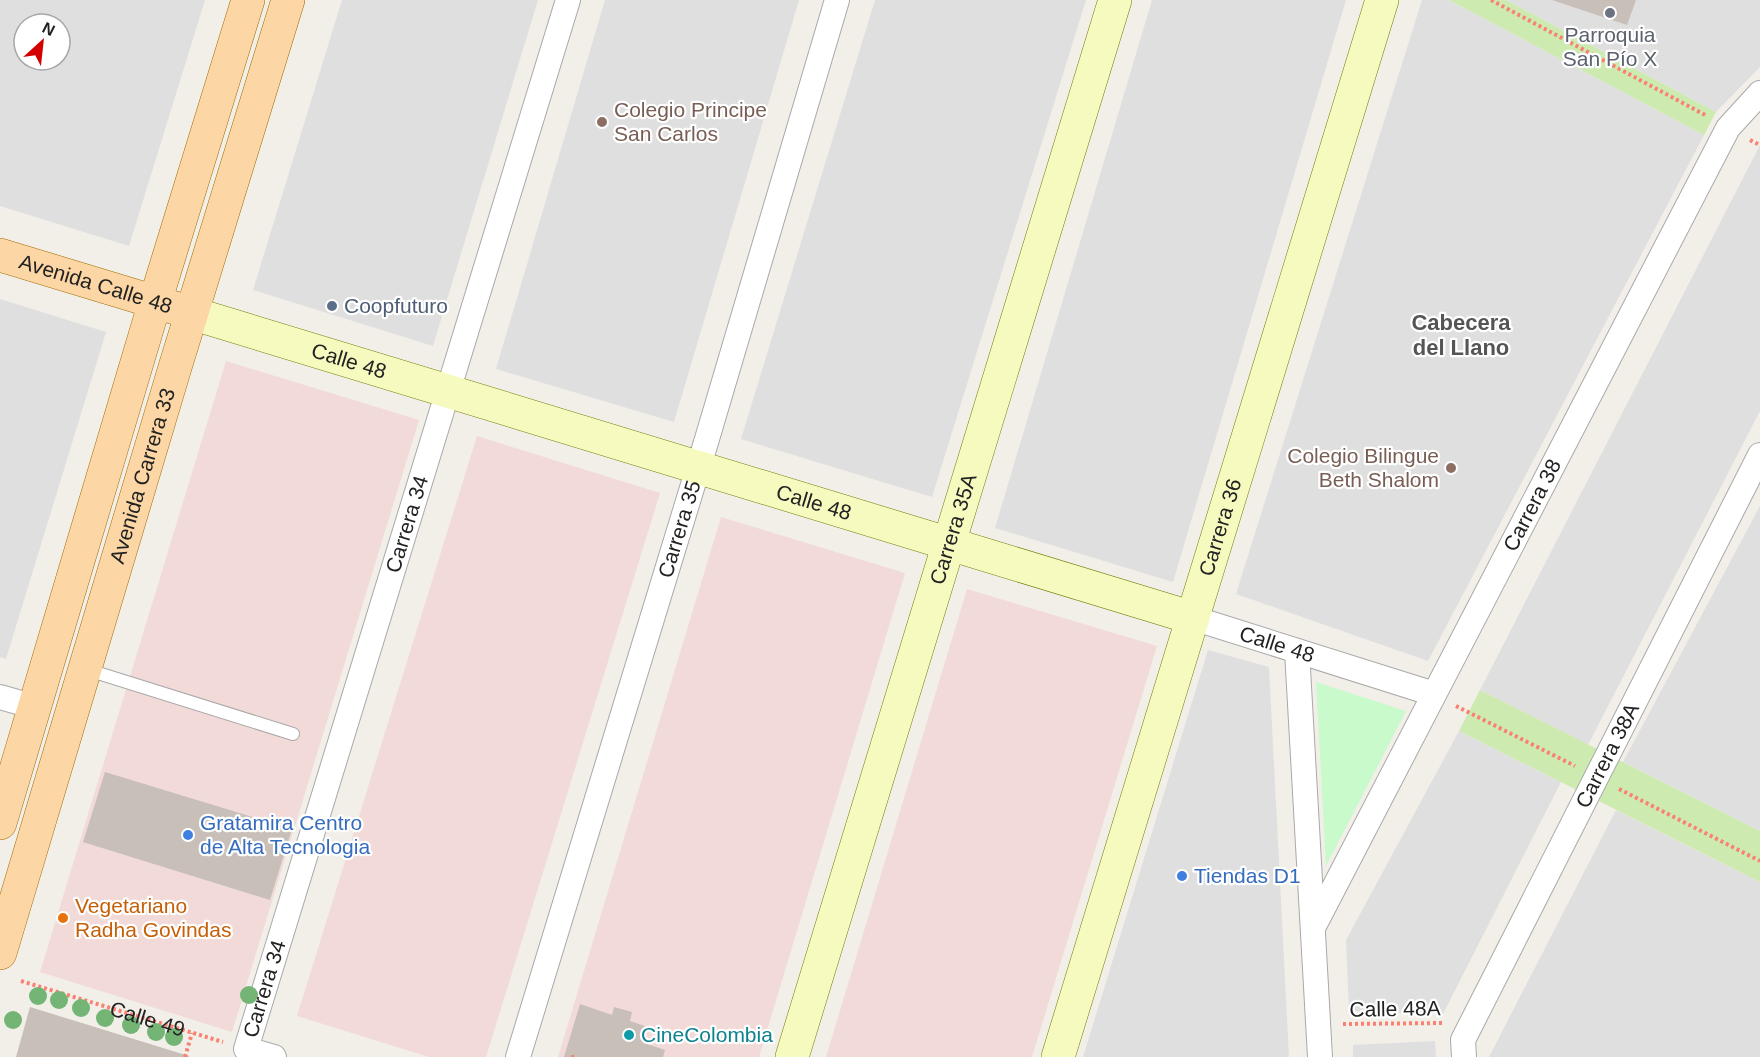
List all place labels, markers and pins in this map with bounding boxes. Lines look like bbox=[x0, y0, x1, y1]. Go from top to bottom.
marker: Parroquia San Pío X bbox=[1603, 6, 1617, 20]
place label: Parroquia San Pío X bbox=[1563, 23, 1657, 70]
place label: Colegio Principe San Carlos bbox=[614, 98, 767, 145]
marker: Colegio Principe San Carlos bbox=[595, 115, 609, 129]
place label: Coopfuturo bbox=[344, 294, 448, 317]
marker: Coopfuturo bbox=[325, 299, 339, 313]
place label: Colegio Bilingue Beth Shalom bbox=[1287, 444, 1439, 491]
marker: Colegio Bilingue Beth Shalom bbox=[1444, 461, 1458, 475]
place label: Gratamira Centro de Alta Tecnologia bbox=[200, 811, 370, 858]
marker: Gratamira Centro de Alta Tecnologia bbox=[181, 828, 195, 842]
place label: Tiendas D1 bbox=[1194, 864, 1301, 887]
marker: Tiendas D1 bbox=[1175, 869, 1189, 883]
place label: Vegetariano Radha Govindas bbox=[75, 894, 231, 941]
marker: Vegetariano Radha Govindas bbox=[56, 911, 70, 925]
place label: CineColombia bbox=[641, 1023, 773, 1046]
marker: CineColombia bbox=[622, 1028, 636, 1042]

